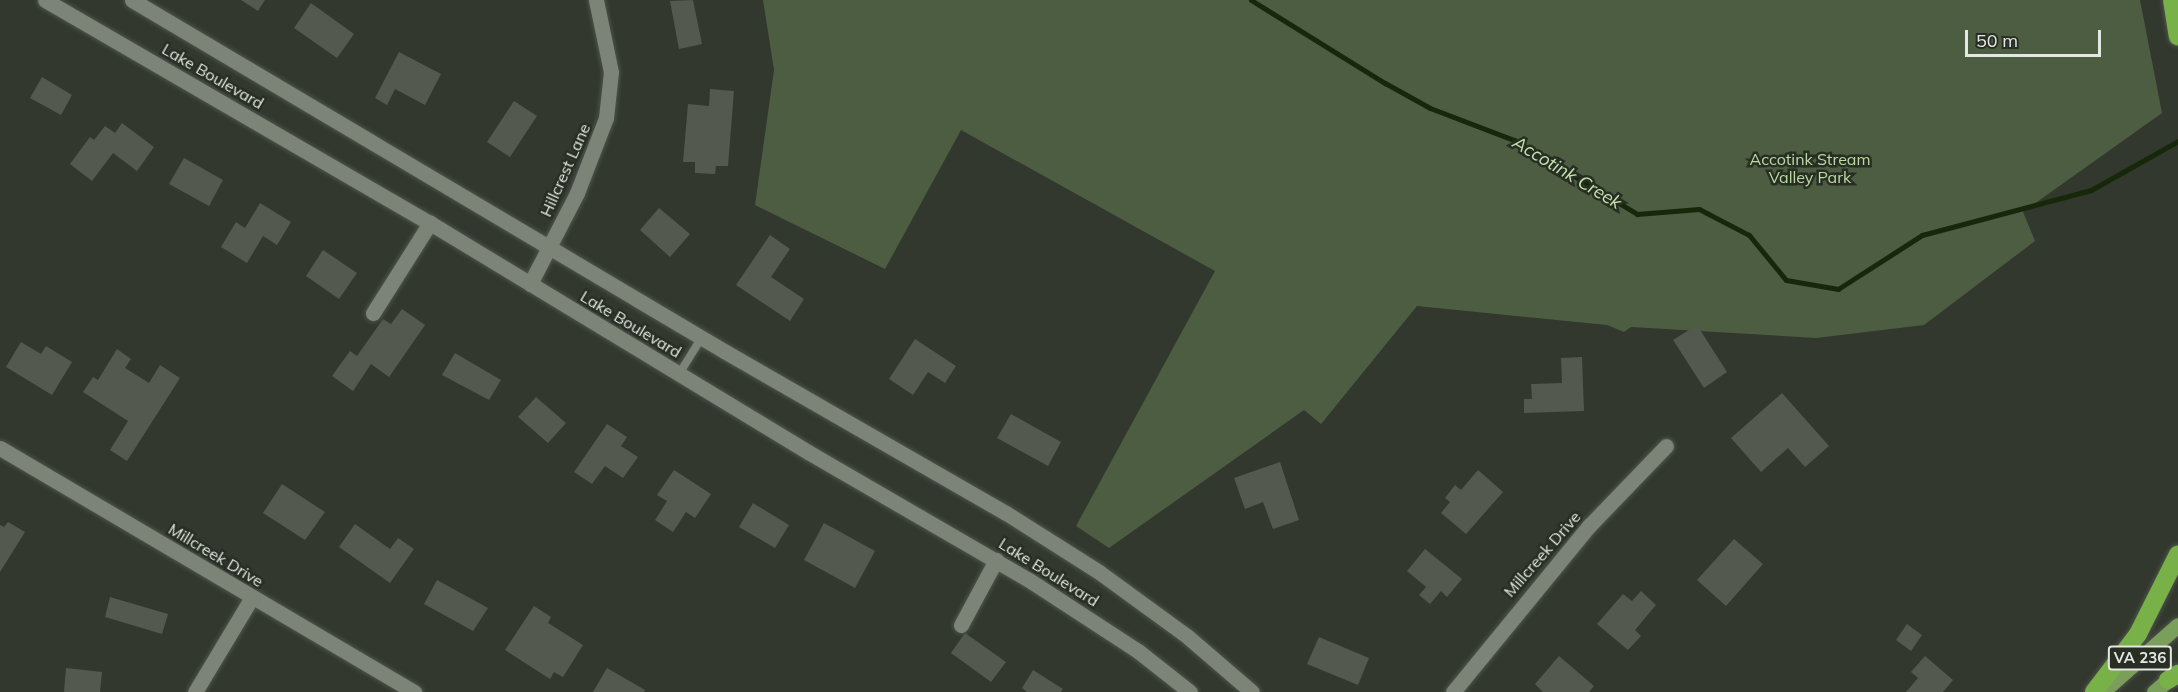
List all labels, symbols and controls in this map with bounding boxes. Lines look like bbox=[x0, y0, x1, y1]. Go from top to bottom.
scale bar bbox=[1968, 18, 2104, 56]
text: 50 m bbox=[1976, 29, 2018, 52]
street label: Lake Boulevard bbox=[159, 39, 267, 113]
street label: Hillcrest Lane bbox=[536, 120, 594, 220]
water label: Accotink Creek bbox=[1509, 132, 1625, 214]
park label: Accotink Stream Valley Park bbox=[1749, 149, 1871, 187]
street label: Lake Boulevard bbox=[577, 286, 685, 362]
street label: Millcreek Drive bbox=[1500, 507, 1584, 601]
street label: Millcreek Drive bbox=[165, 519, 267, 591]
street label: Lake Boulevard bbox=[996, 534, 1102, 610]
road number: VA 236 bbox=[2107, 646, 2173, 670]

